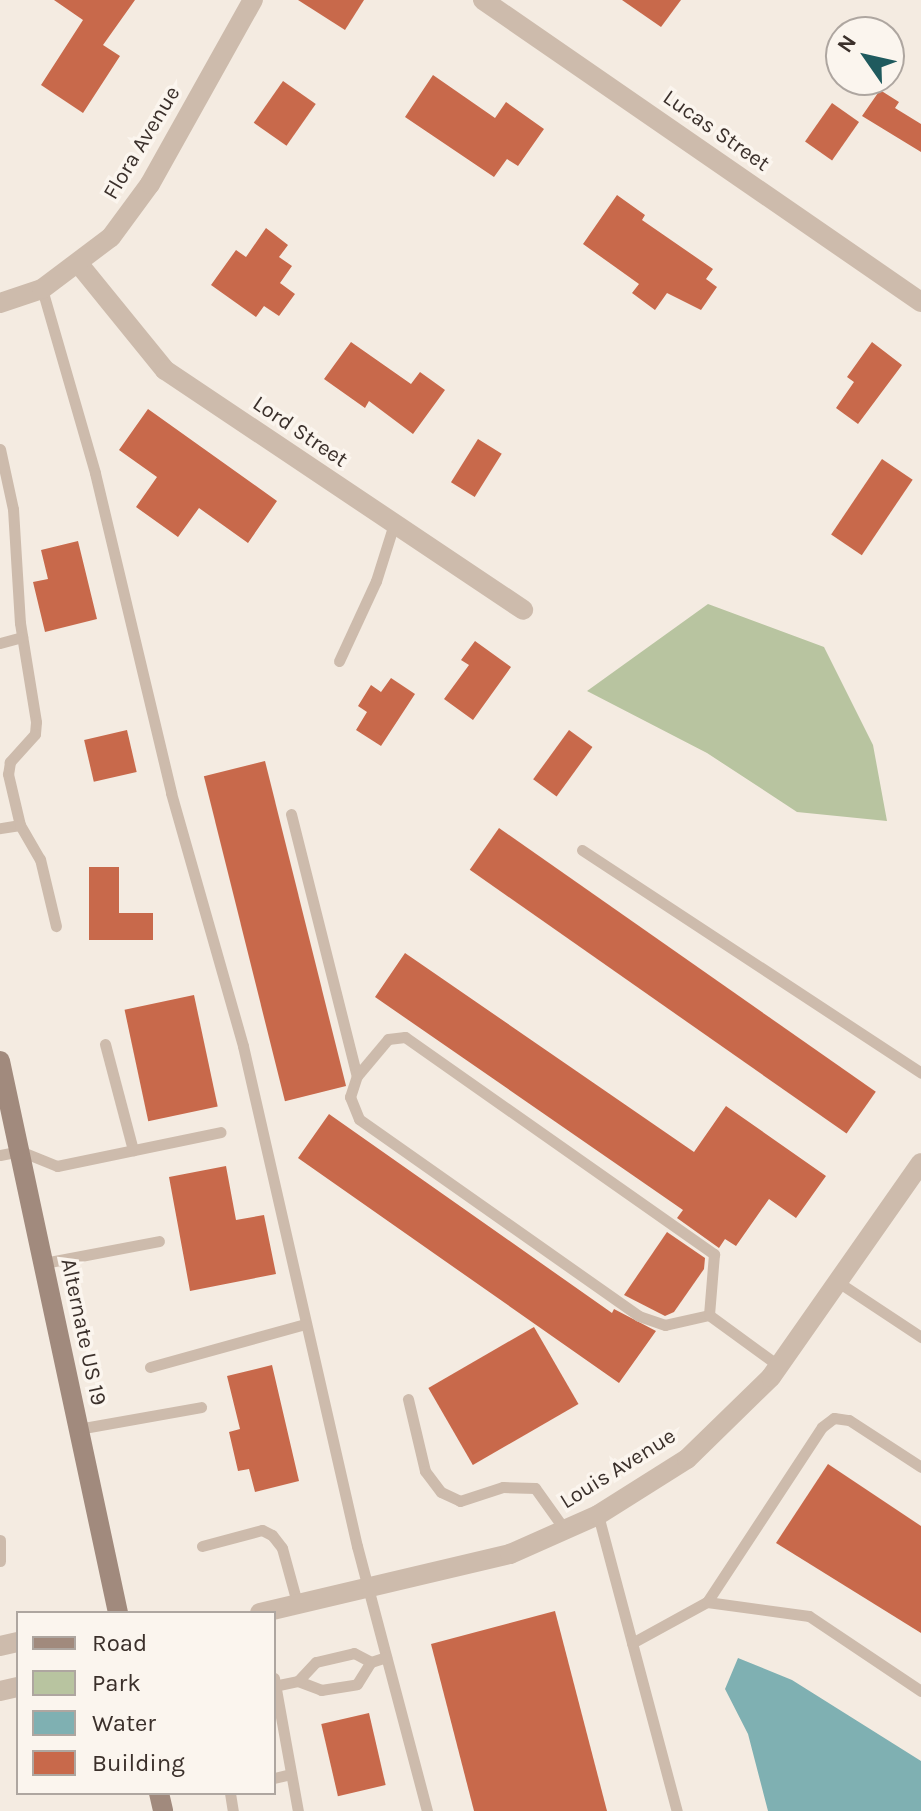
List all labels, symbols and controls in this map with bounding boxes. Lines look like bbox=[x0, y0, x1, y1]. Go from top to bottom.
north arrow bbox=[825, 16, 905, 96]
text: N bbox=[832, 30, 862, 58]
street label: Flora Avenue bbox=[98, 82, 186, 204]
street label: Lucas Street bbox=[658, 85, 774, 177]
street label: Lord Street bbox=[247, 391, 353, 473]
street label: Alternate US 19 bbox=[55, 1256, 111, 1408]
street label: Louis Avenue bbox=[555, 1423, 681, 1515]
legend bbox=[16, 1611, 276, 1795]
text: Road bbox=[92, 1629, 147, 1657]
text: Park bbox=[92, 1669, 141, 1697]
text: Water bbox=[92, 1709, 156, 1737]
text: Building bbox=[92, 1749, 185, 1777]

